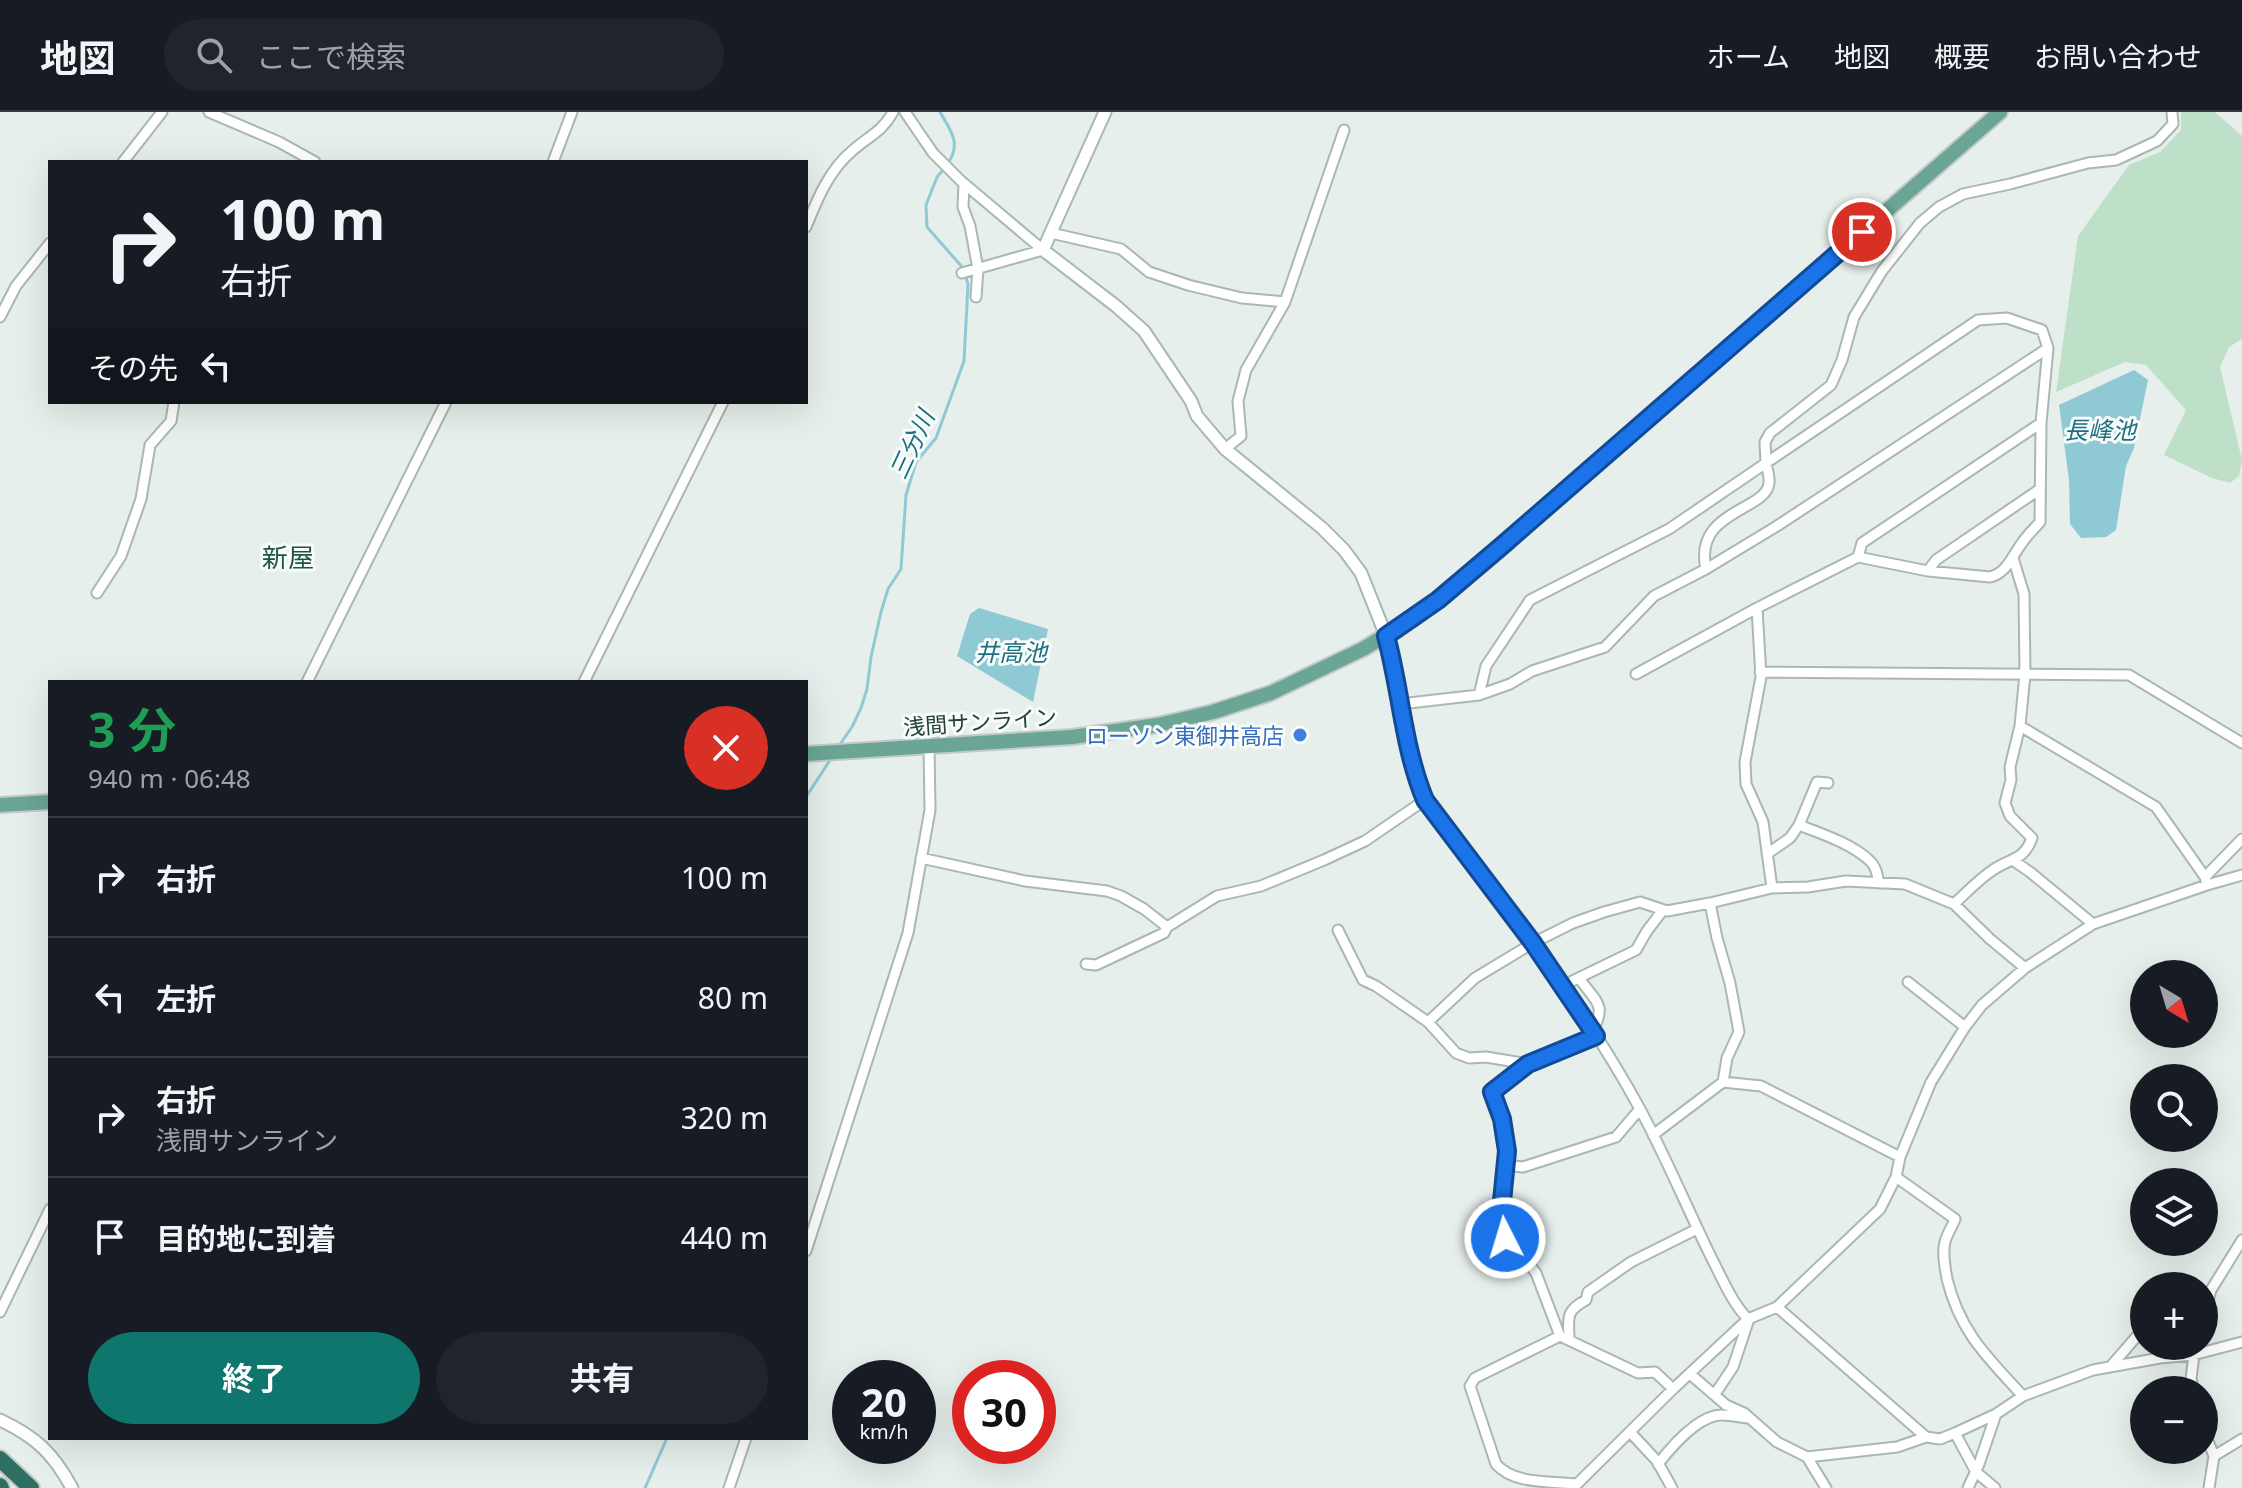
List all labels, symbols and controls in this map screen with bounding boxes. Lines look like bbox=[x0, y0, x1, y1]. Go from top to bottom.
search box bbox=[164, 19, 724, 91]
text: 地図 bbox=[40, 31, 116, 83]
icon: search bbox=[192, 33, 236, 77]
text: ここで検索 bbox=[256, 36, 406, 77]
text: ホーム bbox=[1707, 37, 1790, 75]
text: 地図 bbox=[1834, 37, 1890, 75]
text: 概要 bbox=[1934, 37, 1990, 75]
text: お問い合わせ bbox=[2034, 37, 2202, 75]
text: 100 m bbox=[220, 180, 385, 256]
icon: right bbox=[88, 192, 192, 296]
pin bbox=[1828, 198, 1896, 266]
icon: arrive bbox=[1840, 210, 1884, 254]
text: 右折 bbox=[220, 256, 292, 305]
icon: left bbox=[194, 344, 238, 388]
text: その先 bbox=[88, 347, 178, 388]
water label: 三分川 bbox=[881, 402, 942, 484]
water label: 長峰池 bbox=[2064, 413, 2138, 446]
district label: 新屋 bbox=[262, 539, 314, 575]
water label: 井高池 bbox=[975, 635, 1049, 668]
text: 3 分 bbox=[88, 697, 176, 762]
street label: 浅間サンライン bbox=[902, 701, 1058, 741]
button: close bbox=[684, 706, 768, 790]
place label: ローソン東御井高店 bbox=[1086, 720, 1284, 750]
marker: ローソン東御井高店 bbox=[1291, 726, 1309, 744]
text: 940 m · 06:48 bbox=[88, 760, 251, 796]
icon: right bbox=[88, 855, 132, 899]
text: 100 m bbox=[681, 857, 768, 898]
text: 右折 bbox=[156, 858, 216, 899]
north arrow bbox=[2130, 960, 2218, 1048]
map controls bbox=[2130, 960, 2218, 1464]
icon: left bbox=[88, 975, 132, 1019]
text: 80 m bbox=[698, 977, 768, 1018]
text: 左折 bbox=[156, 978, 216, 1019]
button: search bbox=[2130, 1064, 2218, 1152]
text: 右折 bbox=[156, 1079, 216, 1120]
icon: right bbox=[88, 1095, 132, 1139]
text: 320 m bbox=[681, 1097, 768, 1138]
text: 浅間サンライン bbox=[156, 1122, 338, 1158]
button: layers bbox=[2130, 1168, 2218, 1256]
position arrow bbox=[1463, 1196, 1547, 1280]
icon: arrive bbox=[88, 1215, 132, 1259]
text: 440 m bbox=[681, 1217, 768, 1258]
text: 目的地に到着 bbox=[156, 1218, 336, 1259]
button: + bbox=[2130, 1272, 2218, 1360]
button: 終了 bbox=[88, 1332, 420, 1424]
button: 共有 bbox=[436, 1332, 768, 1424]
speed limit sign: 30 bbox=[952, 1360, 1056, 1464]
text: 20 bbox=[861, 1374, 907, 1429]
button: − bbox=[2130, 1376, 2218, 1464]
text: km/h bbox=[859, 1418, 909, 1445]

